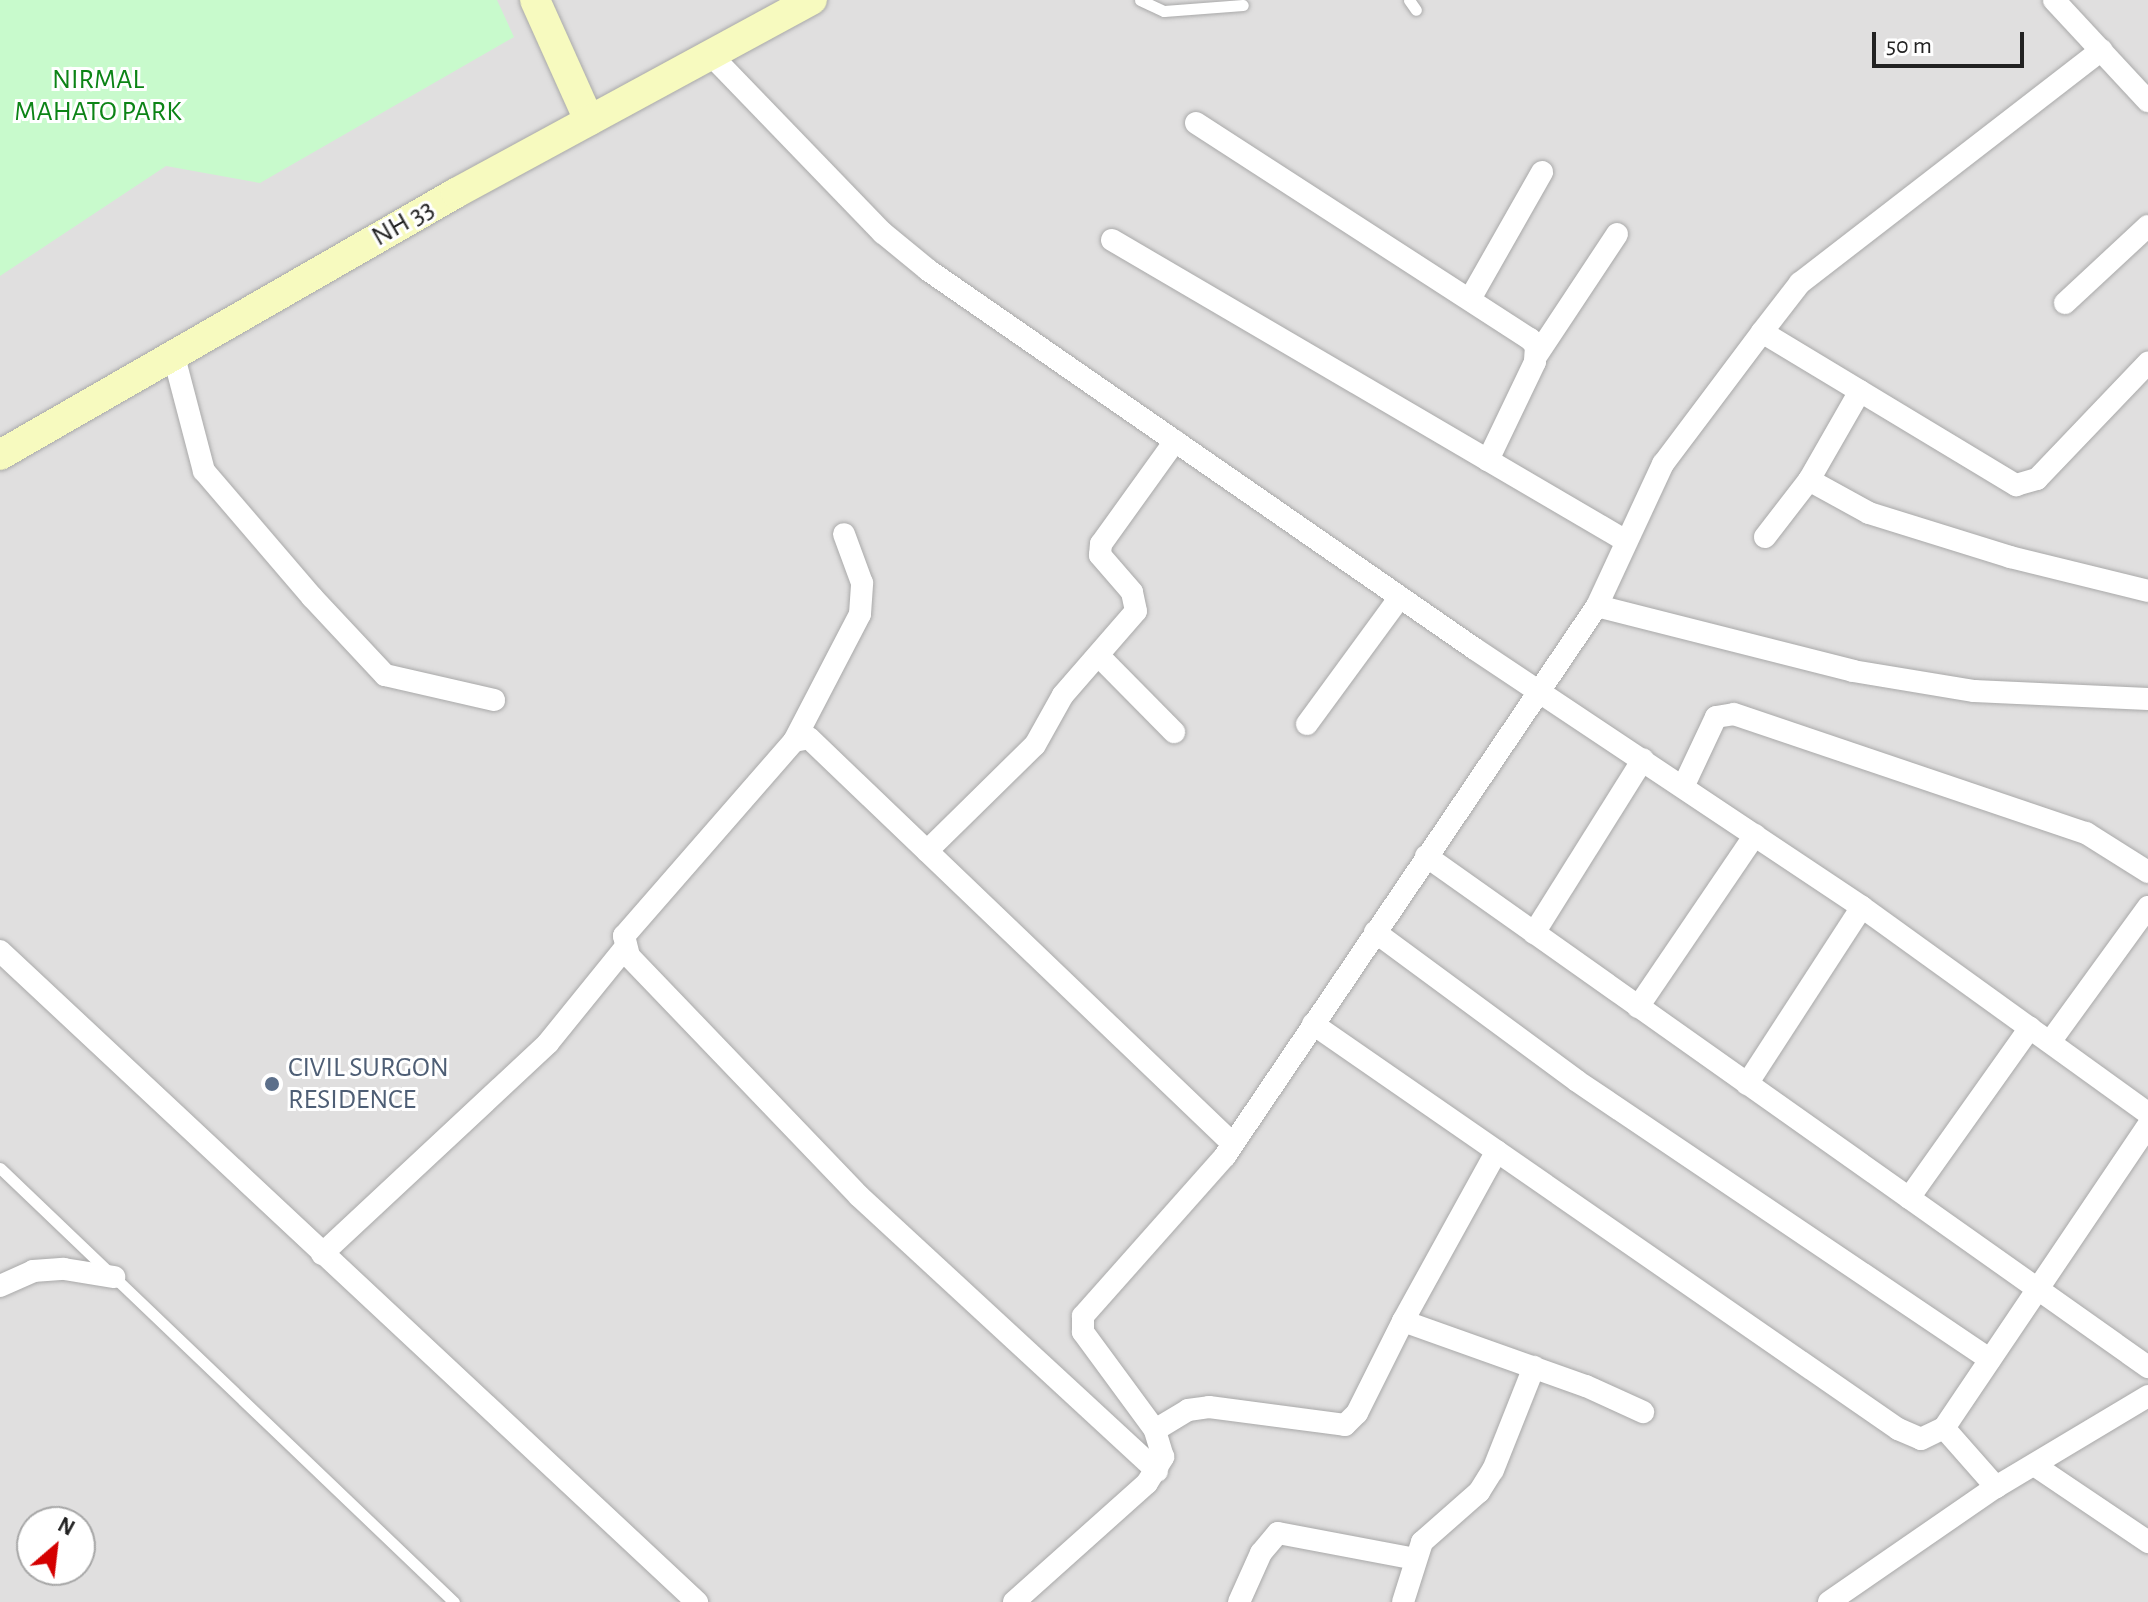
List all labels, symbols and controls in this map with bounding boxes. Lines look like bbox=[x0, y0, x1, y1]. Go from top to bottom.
scale bar bbox=[1876, 16, 2028, 66]
text: 50 m bbox=[1886, 34, 1932, 58]
park label: NIRMAL MAHATO PARK bbox=[14, 63, 182, 129]
street label: NH 33 bbox=[366, 192, 440, 254]
place label: CIVIL SURGON RESIDENCE bbox=[288, 1051, 449, 1117]
marker: CIVIL SURGON RESIDENCE bbox=[263, 1075, 281, 1093]
north arrow bbox=[16, 1506, 96, 1586]
text: N bbox=[54, 1513, 78, 1540]

